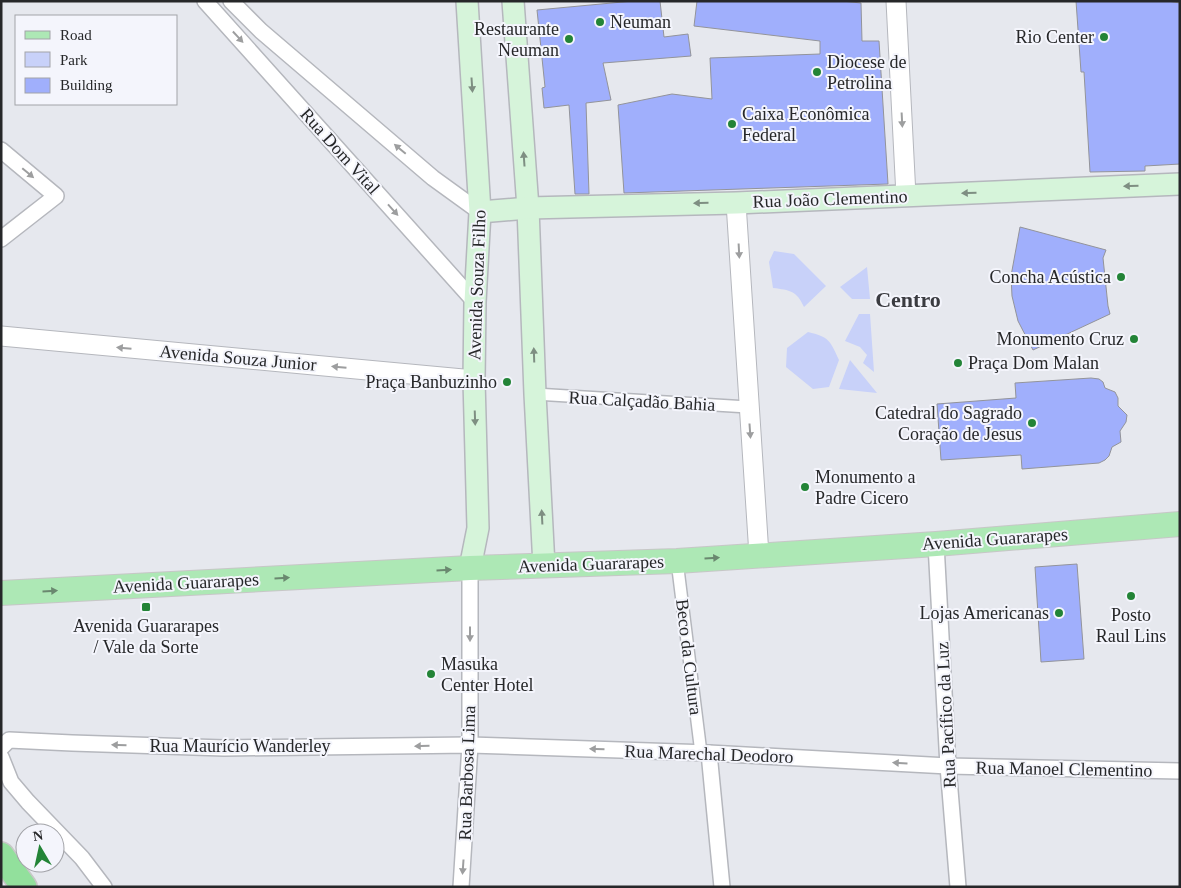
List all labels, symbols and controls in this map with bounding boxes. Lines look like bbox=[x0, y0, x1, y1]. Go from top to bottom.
place label: Neuman bbox=[610, 12, 671, 32]
legend bbox=[15, 15, 178, 105]
marker: Neuman bbox=[594, 16, 606, 28]
place label: Restaurante Neuman bbox=[474, 19, 559, 60]
text: Road bbox=[60, 27, 92, 43]
place label: Rio Center bbox=[1016, 27, 1094, 47]
one-way arrow bbox=[232, 31, 244, 43]
marker: Rio Center bbox=[1098, 31, 1110, 43]
marker: Restaurante Neuman bbox=[563, 33, 575, 45]
text: Park bbox=[60, 52, 88, 68]
place label: Diocese de Petrolina bbox=[827, 52, 906, 93]
marker: Diocese de Petrolina bbox=[811, 66, 823, 78]
text: Building bbox=[60, 77, 113, 93]
one-way arrow bbox=[468, 77, 476, 93]
street label: Rua Dom Vital bbox=[296, 104, 384, 198]
place label: Caixa Econômica Federal bbox=[742, 104, 869, 145]
one-way arrow bbox=[899, 112, 907, 128]
marker: Caixa Econômica Federal bbox=[726, 118, 738, 130]
one-way arrow bbox=[394, 144, 407, 155]
one-way arrow bbox=[520, 151, 528, 167]
one-way arrow bbox=[22, 167, 34, 179]
one-way arrow bbox=[1123, 183, 1139, 191]
street label: Rua João Clementino bbox=[752, 186, 908, 212]
one-way arrow bbox=[960, 190, 976, 198]
one-way arrow bbox=[693, 200, 709, 208]
one-way arrow bbox=[387, 204, 399, 216]
street label: Avenida Souza Filho bbox=[464, 209, 490, 361]
one-way arrow bbox=[736, 244, 744, 260]
place label: Concha Acústica bbox=[990, 267, 1111, 287]
marker: Concha Acústica bbox=[1115, 271, 1127, 283]
district label: Centro bbox=[875, 287, 941, 312]
place label: Monumento Cruz bbox=[997, 329, 1124, 349]
marker: Monumento Cruz bbox=[1128, 333, 1140, 345]
street label: Avenida Souza Junior bbox=[159, 341, 317, 375]
one-way arrow bbox=[116, 343, 132, 351]
one-way arrow bbox=[529, 347, 537, 363]
place label: Praça Dom Malan bbox=[968, 353, 1099, 373]
marker: Praça Dom Malan bbox=[952, 357, 964, 369]
one-way arrow bbox=[330, 363, 346, 371]
place label: Praça Banbuzinho bbox=[366, 372, 497, 392]
marker: Praça Banbuzinho bbox=[501, 376, 513, 388]
street label: Rua Calçadão Bahia bbox=[568, 387, 716, 415]
place label: Catedral do Sagrado Coração de Jesus bbox=[875, 403, 1022, 444]
one-way arrow bbox=[472, 410, 480, 426]
marker: Catedral do Sagrado Coração de Jesus bbox=[1026, 417, 1038, 429]
one-way arrow bbox=[746, 423, 754, 439]
place label: Monumento a Padre Cicero bbox=[815, 467, 916, 508]
marker: Monumento a Padre Cicero bbox=[799, 481, 811, 493]
one-way arrow bbox=[537, 509, 545, 525]
street label: Avenida Guararapes bbox=[921, 524, 1069, 554]
street label: Avenida Guararapes bbox=[518, 551, 664, 577]
one-way arrow bbox=[704, 554, 720, 562]
one-way arrow bbox=[437, 565, 453, 573]
street label: Avenida Guararapes bbox=[113, 569, 259, 597]
one-way arrow bbox=[274, 574, 290, 582]
one-way arrow bbox=[42, 586, 58, 594]
marker: Posto Raul Lins bbox=[1125, 590, 1137, 602]
street label: Beco da Cultura bbox=[672, 598, 706, 716]
marker: Avenida Guararapes / Vale da Sorte bbox=[140, 601, 152, 613]
place label: Lojas Americanas bbox=[920, 603, 1049, 623]
place label: Posto Raul Lins bbox=[1096, 605, 1166, 646]
marker: Lojas Americanas bbox=[1053, 607, 1065, 619]
place label: Avenida Guararapes / Vale da Sorte bbox=[73, 616, 219, 657]
one-way arrow bbox=[466, 627, 474, 643]
street label: Rua Pacífico da Luz bbox=[932, 641, 960, 789]
place label: Masuka Center Hotel bbox=[441, 654, 533, 695]
marker: Masuka Center Hotel bbox=[425, 668, 437, 680]
street label: Rua Barbosa Lima bbox=[455, 705, 479, 841]
street label: Rua Maurício Wanderley bbox=[149, 736, 331, 756]
one-way arrow bbox=[111, 740, 127, 748]
street label: Rua Marechal Deodoro bbox=[624, 741, 794, 767]
one-way arrow bbox=[413, 742, 429, 750]
one-way arrow bbox=[589, 745, 605, 753]
street label: Rua Manoel Clementino bbox=[975, 757, 1153, 781]
one-way arrow bbox=[891, 759, 907, 767]
north arrow bbox=[15, 823, 65, 873]
text: N bbox=[32, 827, 44, 844]
one-way arrow bbox=[458, 859, 466, 875]

